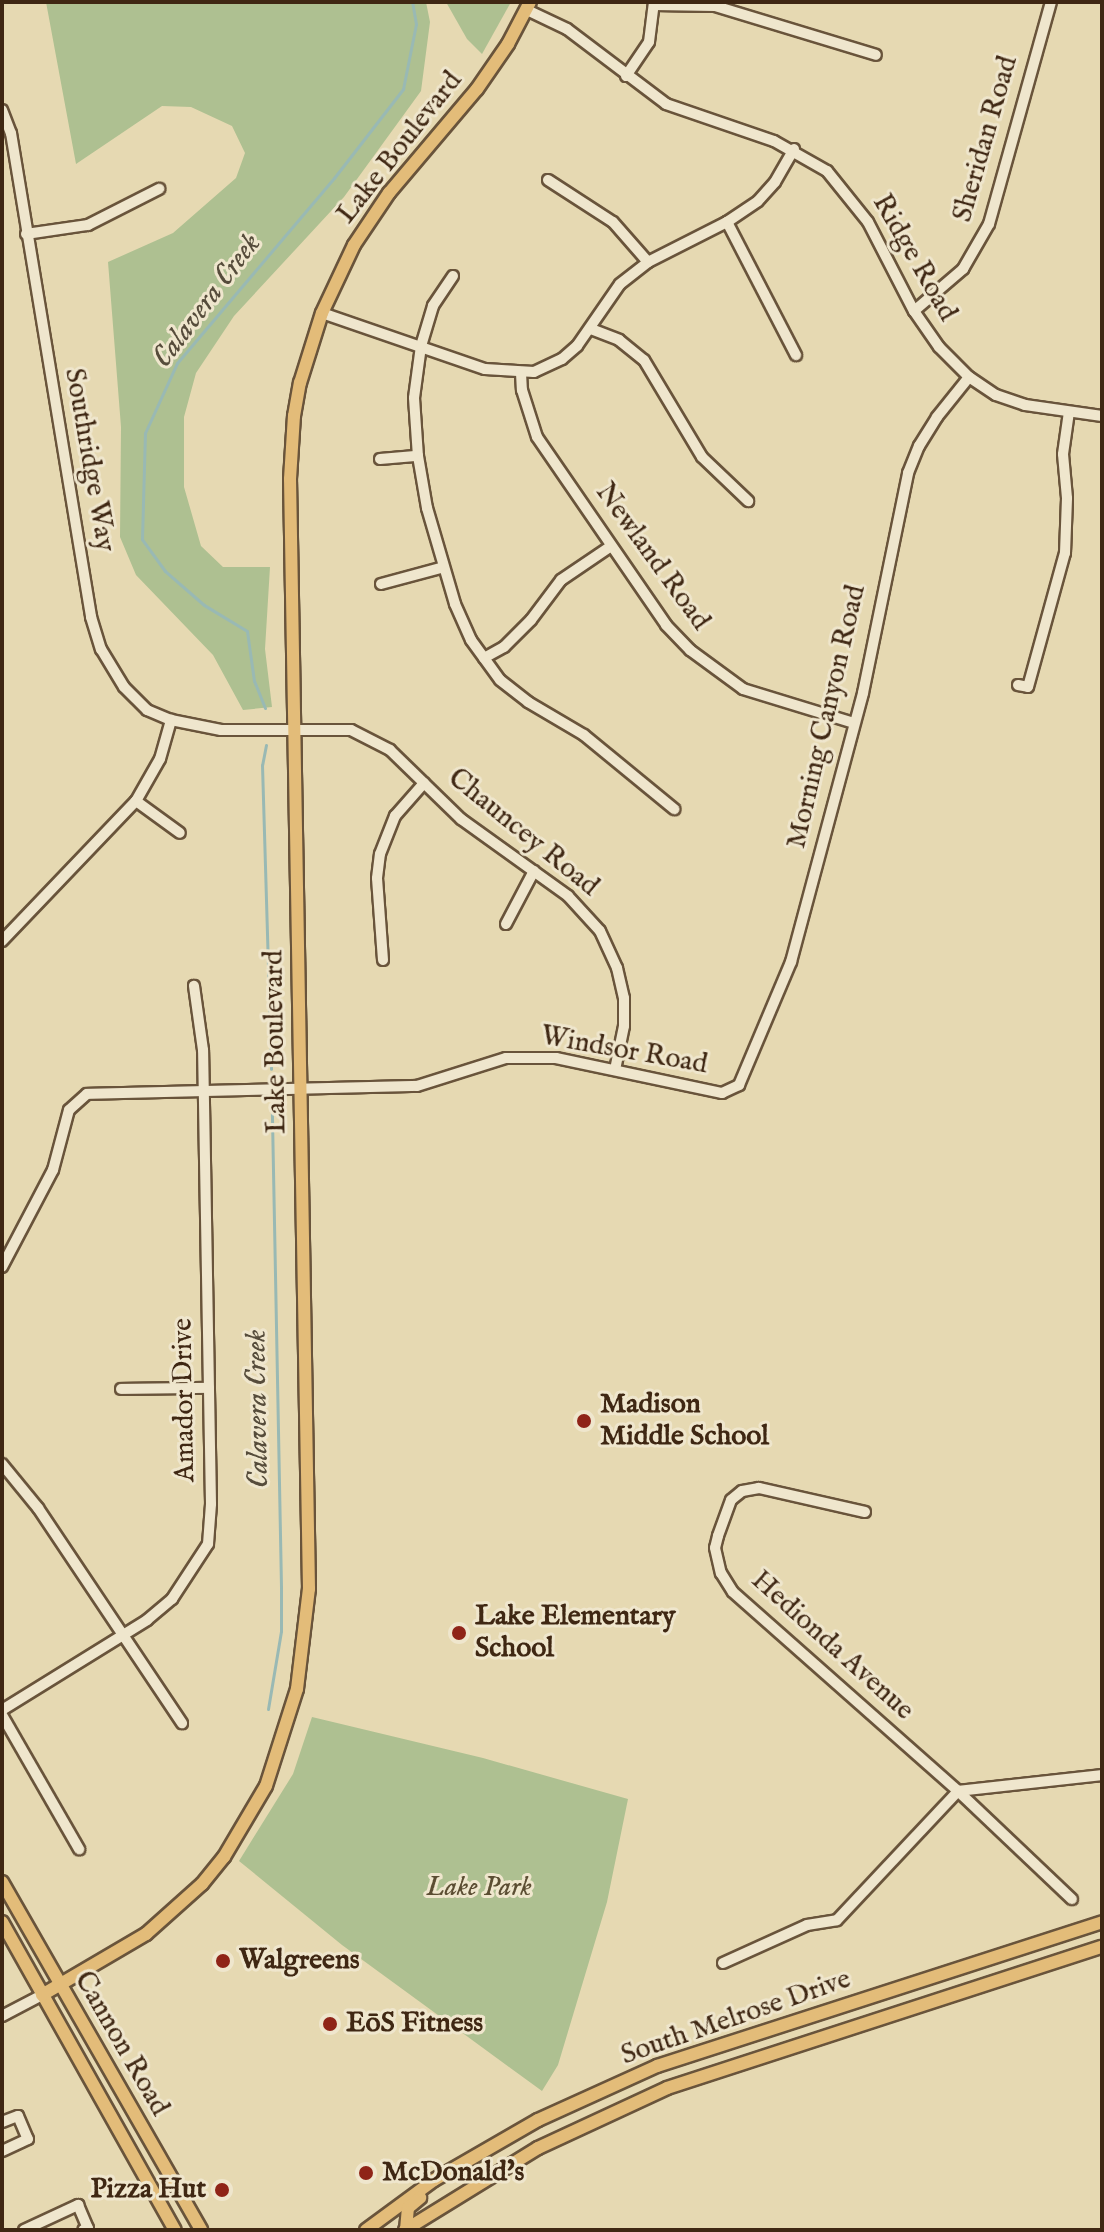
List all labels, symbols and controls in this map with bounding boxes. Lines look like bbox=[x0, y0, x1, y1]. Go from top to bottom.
street label: Sheridan Road bbox=[946, 52, 1026, 226]
street label: Lake Boulevard bbox=[330, 65, 470, 231]
street label: Ridge Road bbox=[864, 189, 964, 327]
water label: Calavera Creek bbox=[145, 227, 269, 375]
street label: Southridge Way bbox=[56, 366, 122, 554]
street label: Newland Road bbox=[587, 477, 717, 637]
street label: Morning Canyon Road bbox=[780, 582, 874, 852]
street label: Chauncey Road bbox=[441, 762, 605, 904]
street label: Lake Boulevard bbox=[258, 950, 294, 1134]
street label: Windsor Road bbox=[538, 1020, 710, 1082]
street label: Amador Drive bbox=[167, 1318, 203, 1482]
water label: Calavera Creek bbox=[239, 1329, 277, 1489]
place label: Madison Middle School bbox=[600, 1388, 769, 1454]
marker: Madison Middle School bbox=[575, 1412, 593, 1430]
street label: Hedionda Avenue bbox=[744, 1564, 920, 1728]
place label: Lake Elementary School bbox=[475, 1600, 676, 1666]
marker: Lake Elementary School bbox=[450, 1624, 468, 1642]
park label: Lake Park bbox=[426, 1871, 532, 1905]
place label: Walgreens bbox=[239, 1944, 360, 1978]
marker: Walgreens bbox=[214, 1952, 232, 1970]
street label: South Melrose Drive bbox=[617, 1963, 855, 2073]
street label: Cannon Road bbox=[66, 1966, 176, 2122]
place label: EōS Fitness bbox=[346, 2007, 483, 2041]
marker: EōS Fitness bbox=[321, 2015, 339, 2033]
place label: McDonald's bbox=[382, 2156, 524, 2190]
marker: McDonald's bbox=[357, 2164, 375, 2182]
place label: Pizza Hut bbox=[90, 2173, 206, 2207]
marker: Pizza Hut bbox=[213, 2181, 231, 2199]

